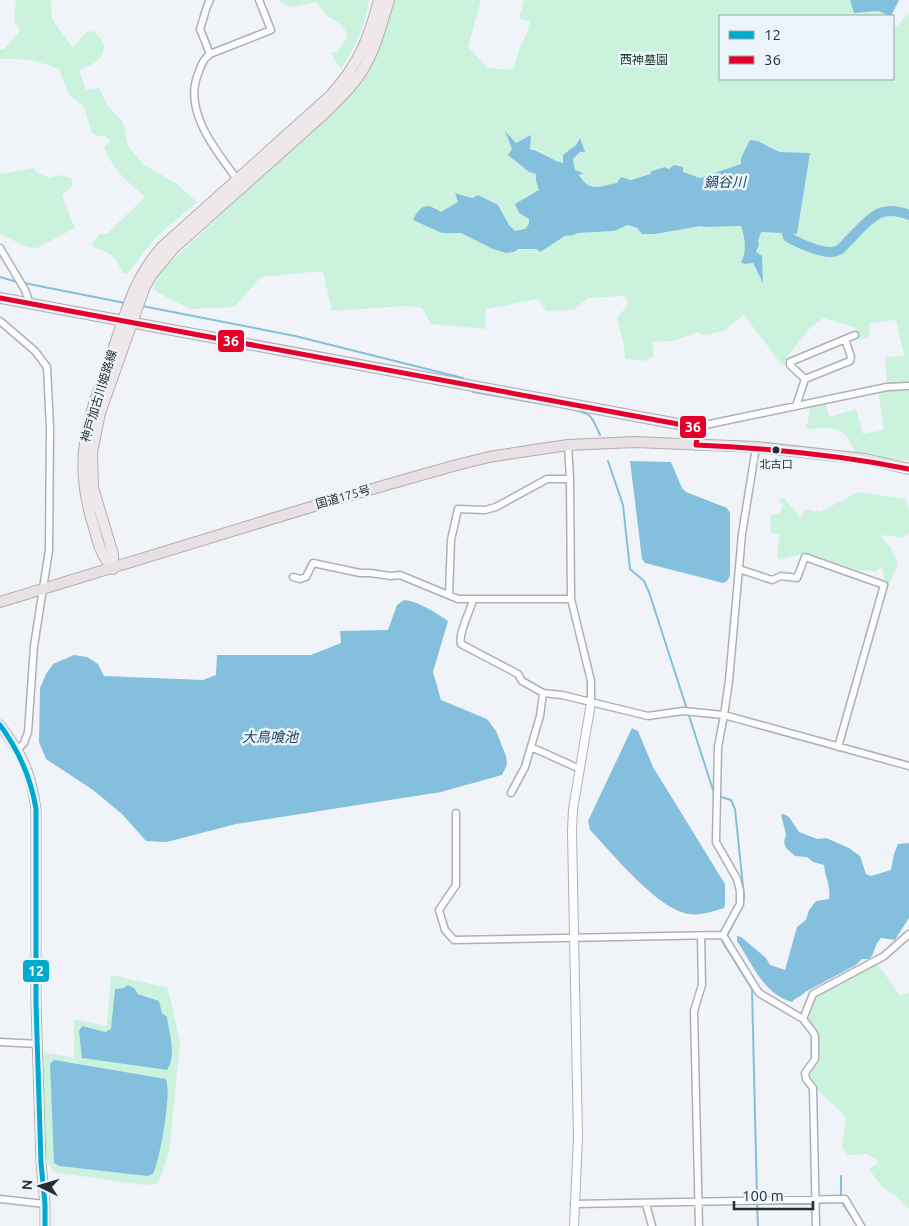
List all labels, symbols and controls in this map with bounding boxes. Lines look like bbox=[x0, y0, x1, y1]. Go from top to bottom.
legend bbox=[719, 15, 894, 80]
text: 12 bbox=[764, 26, 781, 43]
text: 36 bbox=[764, 51, 781, 68]
park label: 西神墓園 bbox=[620, 53, 668, 66]
water label: 鍋谷川 bbox=[704, 174, 748, 190]
line badge: 36 bbox=[217, 329, 245, 353]
text: 36 bbox=[223, 333, 239, 349]
street label: 神戸加古川姫路線 bbox=[78, 348, 119, 444]
line badge: 36 bbox=[679, 415, 707, 439]
text: 36 bbox=[685, 419, 701, 435]
marker: 北古口 bbox=[771, 445, 781, 455]
place label: 北古口 bbox=[760, 458, 793, 470]
street label: 国道175号 bbox=[314, 483, 372, 511]
water label: 大鳥喰池 bbox=[242, 729, 300, 745]
line badge: 12 bbox=[22, 959, 50, 983]
text: 12 bbox=[28, 963, 44, 979]
north arrow bbox=[15, 1161, 65, 1211]
scale bar bbox=[734, 1178, 813, 1210]
text: N bbox=[19, 1179, 35, 1191]
text: 100 m bbox=[742, 1187, 784, 1204]

